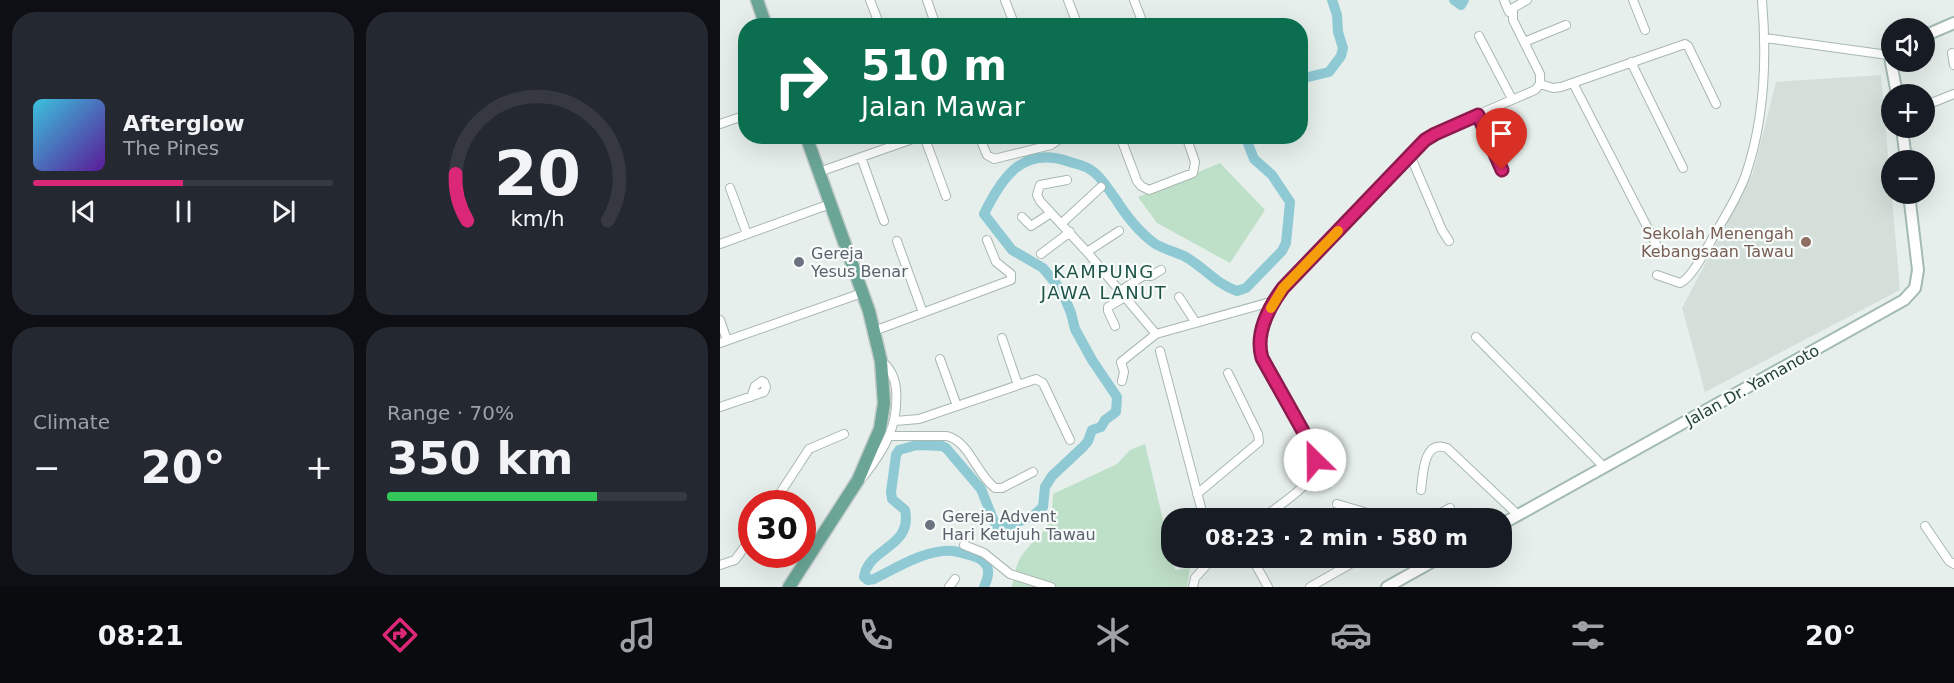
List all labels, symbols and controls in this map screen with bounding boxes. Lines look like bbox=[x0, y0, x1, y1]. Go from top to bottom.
map controls bbox=[1881, 18, 1935, 204]
button: sound bbox=[1881, 18, 1935, 72]
text: 510 m bbox=[861, 41, 1007, 90]
icon: right bbox=[762, 42, 840, 120]
button: + bbox=[1881, 84, 1935, 138]
text: Jalan Mawar bbox=[861, 91, 1025, 122]
pin bbox=[1476, 108, 1527, 170]
text: Afterglow bbox=[123, 111, 245, 136]
icon: arrive bbox=[1485, 117, 1518, 150]
text: The Pines bbox=[123, 136, 219, 160]
text: 20 bbox=[494, 137, 580, 210]
button: − bbox=[1881, 150, 1935, 204]
icon: previous bbox=[67, 195, 100, 228]
icon: pause bbox=[167, 195, 200, 228]
icon: next bbox=[267, 195, 300, 228]
text: km/h bbox=[510, 206, 564, 231]
place label: Sekolah Menengah Kebangsaan Tawau bbox=[1641, 224, 1794, 261]
marker: Sekolah Menengah Kebangsaan Tawau bbox=[1799, 235, 1813, 249]
place label: Gereja Yesus Benar bbox=[810, 244, 908, 281]
marker: Gereja Yesus Benar bbox=[792, 255, 806, 269]
district label: KAMPUNG JAWA LANUT bbox=[1040, 261, 1167, 303]
street label: Jalan Dr. Yamanoto bbox=[1681, 341, 1823, 431]
text: Range · 70% bbox=[387, 401, 514, 425]
text: Climate bbox=[33, 410, 110, 434]
position arrow bbox=[1283, 428, 1347, 492]
text: 350 km bbox=[387, 432, 573, 485]
text: 20° bbox=[140, 441, 226, 494]
text: − bbox=[33, 448, 61, 487]
text: + bbox=[305, 448, 333, 487]
speed limit sign: 30 bbox=[738, 490, 816, 568]
place label: Gereja Advent Hari Ketujuh Tawau bbox=[942, 507, 1096, 544]
marker: Gereja Advent Hari Ketujuh Tawau bbox=[923, 518, 937, 532]
text: 08:23 · 2 min · 580 m bbox=[1205, 525, 1468, 550]
icon: directions bbox=[379, 614, 421, 656]
icon: music bbox=[617, 614, 659, 656]
icon: phone bbox=[855, 614, 897, 656]
icon: climate bbox=[1092, 614, 1134, 656]
icon: car bbox=[1330, 614, 1372, 656]
icon: filters bbox=[1567, 614, 1609, 656]
text: 08:21 bbox=[98, 620, 184, 651]
text: 20° bbox=[1805, 620, 1856, 651]

